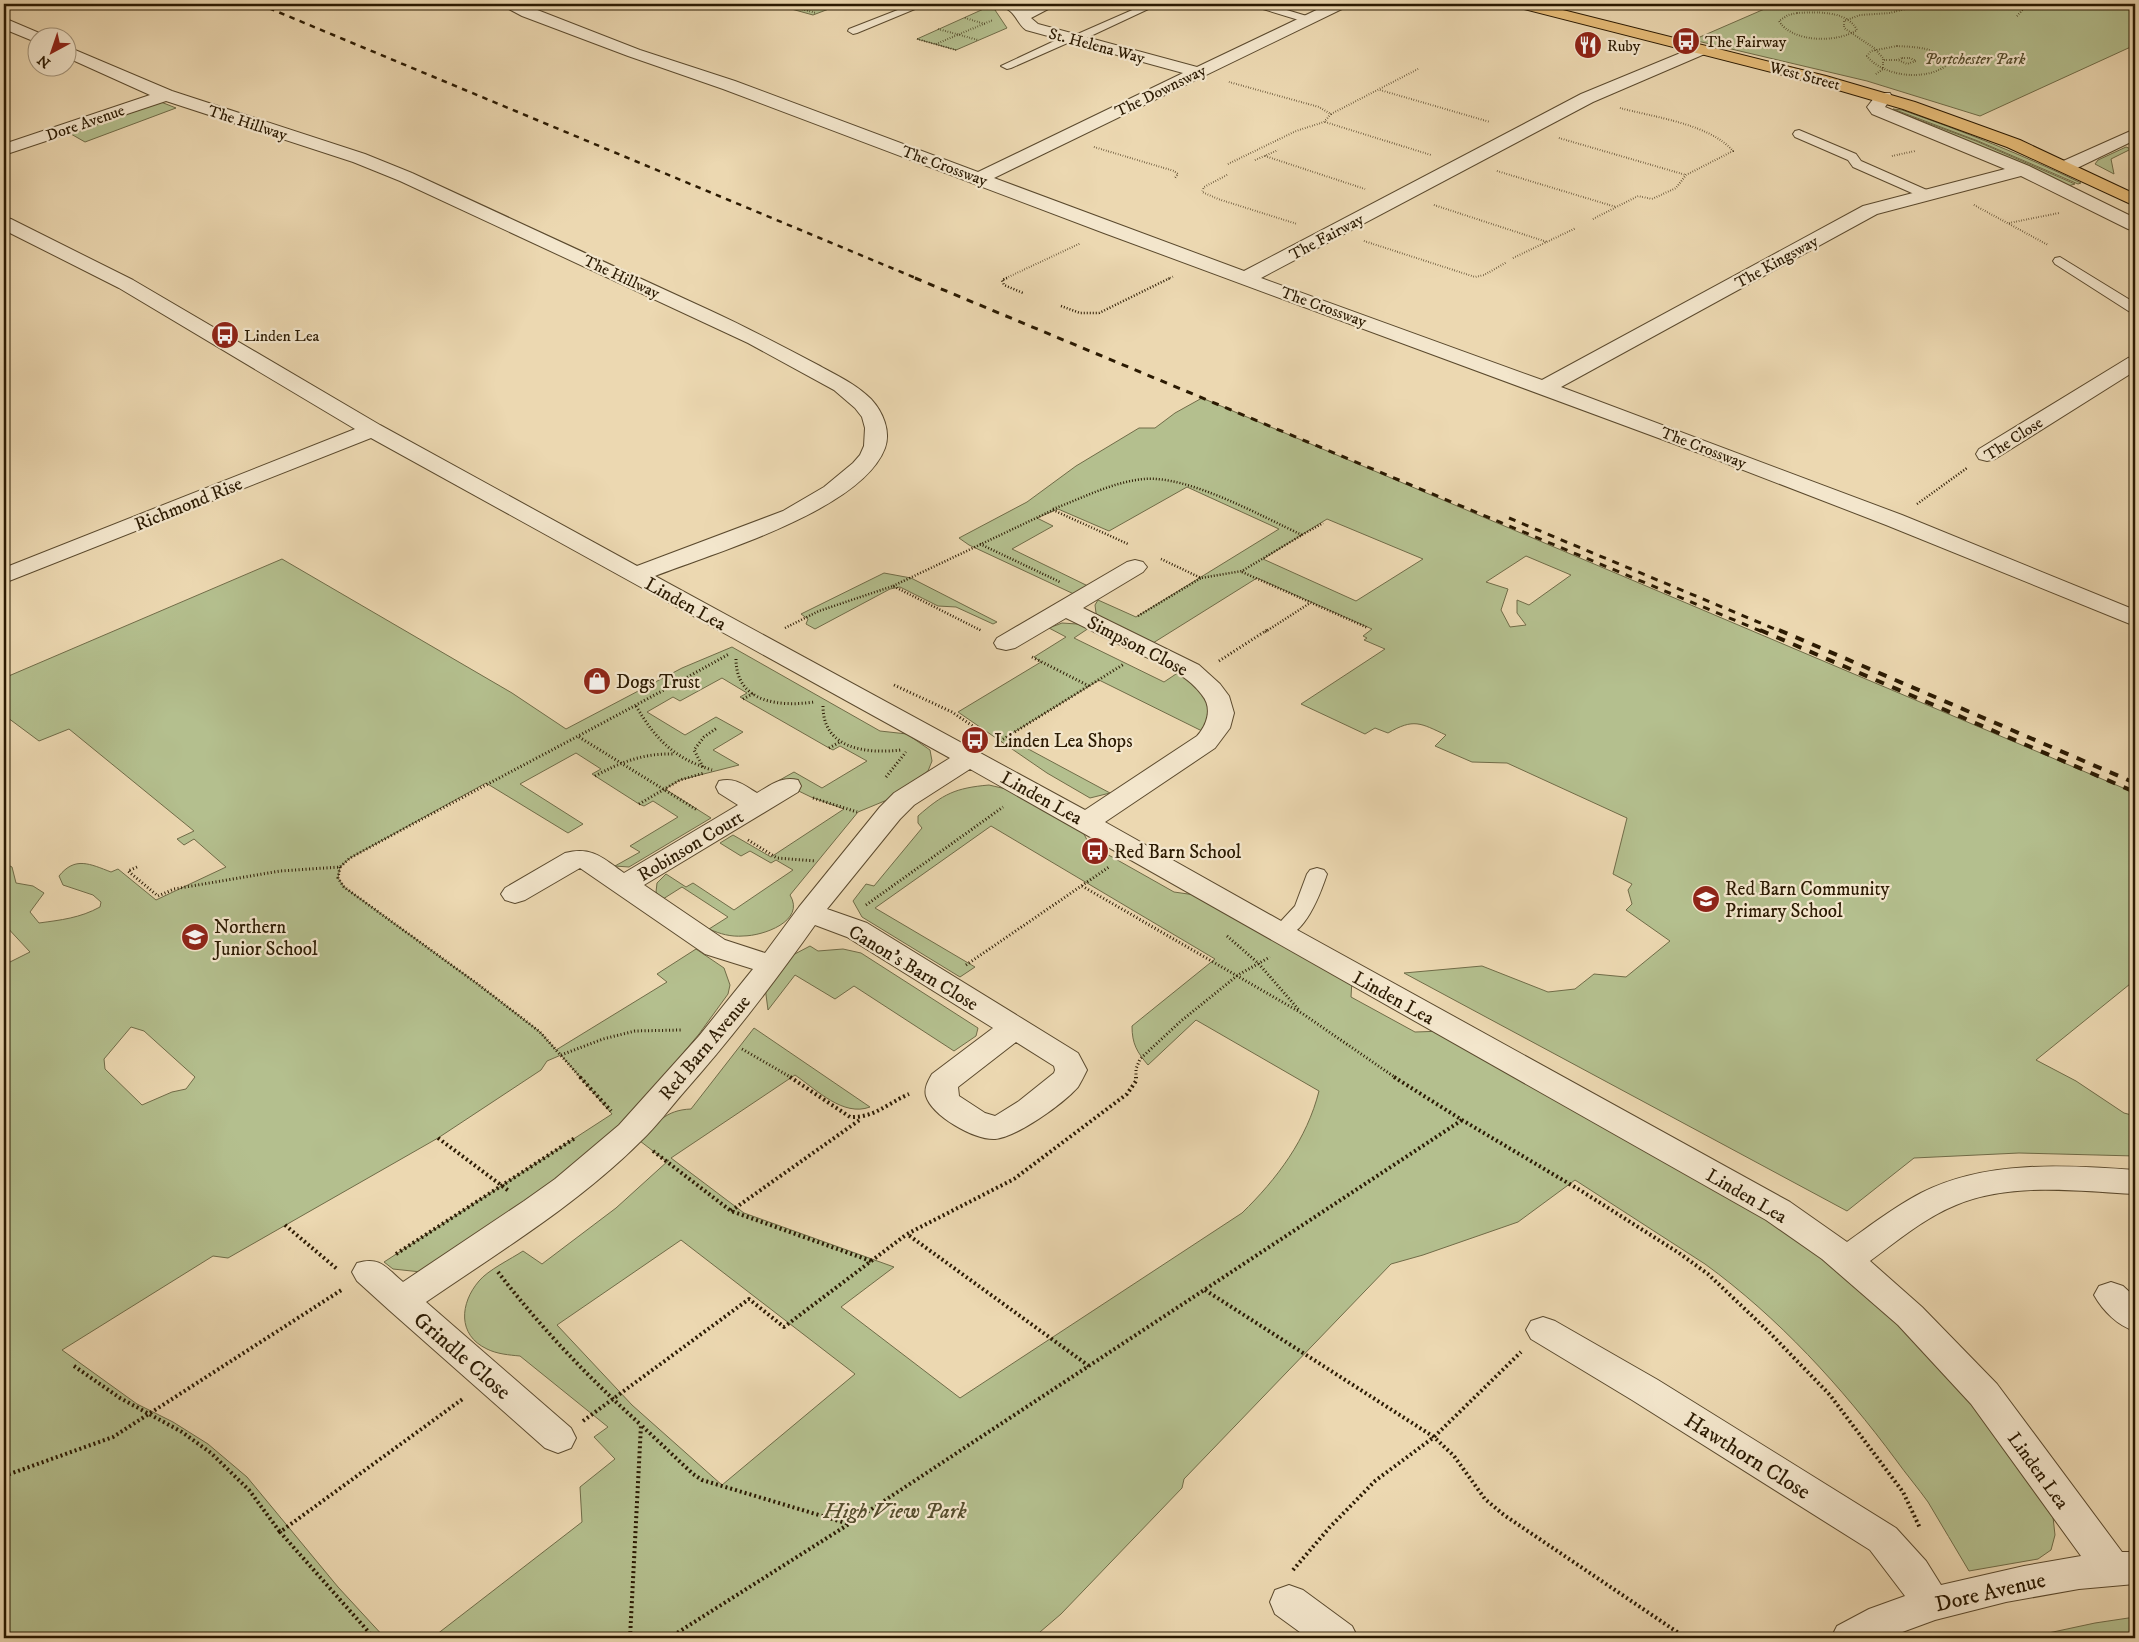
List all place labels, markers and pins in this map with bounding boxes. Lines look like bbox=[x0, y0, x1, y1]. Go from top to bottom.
bus stop icon: The Fairway bbox=[1671, 26, 1701, 56]
restaurant icon: Ruby bbox=[1573, 30, 1603, 60]
place label: The Fairway bbox=[1705, 32, 1787, 52]
place label: Ruby bbox=[1607, 36, 1641, 56]
bus stop icon: Linden Lea bbox=[210, 320, 240, 350]
place label: Linden Lea bbox=[244, 326, 320, 346]
shop icon: Dogs Trust bbox=[582, 666, 612, 696]
place label: Dogs Trust bbox=[616, 671, 700, 694]
bus stop icon: Linden Lea Shops bbox=[960, 725, 990, 755]
place label: Linden Lea Shops bbox=[994, 730, 1133, 753]
bus stop icon: Red Barn School bbox=[1080, 836, 1110, 866]
place label: Red Barn School bbox=[1114, 841, 1242, 864]
place label: Red Barn Community Primary School bbox=[1725, 878, 1890, 923]
school or university icon: Red Barn Community Primary School bbox=[1691, 884, 1721, 914]
place label: Northern Junior School bbox=[212, 916, 318, 961]
school or university icon: Northern Junior School bbox=[180, 922, 210, 952]

